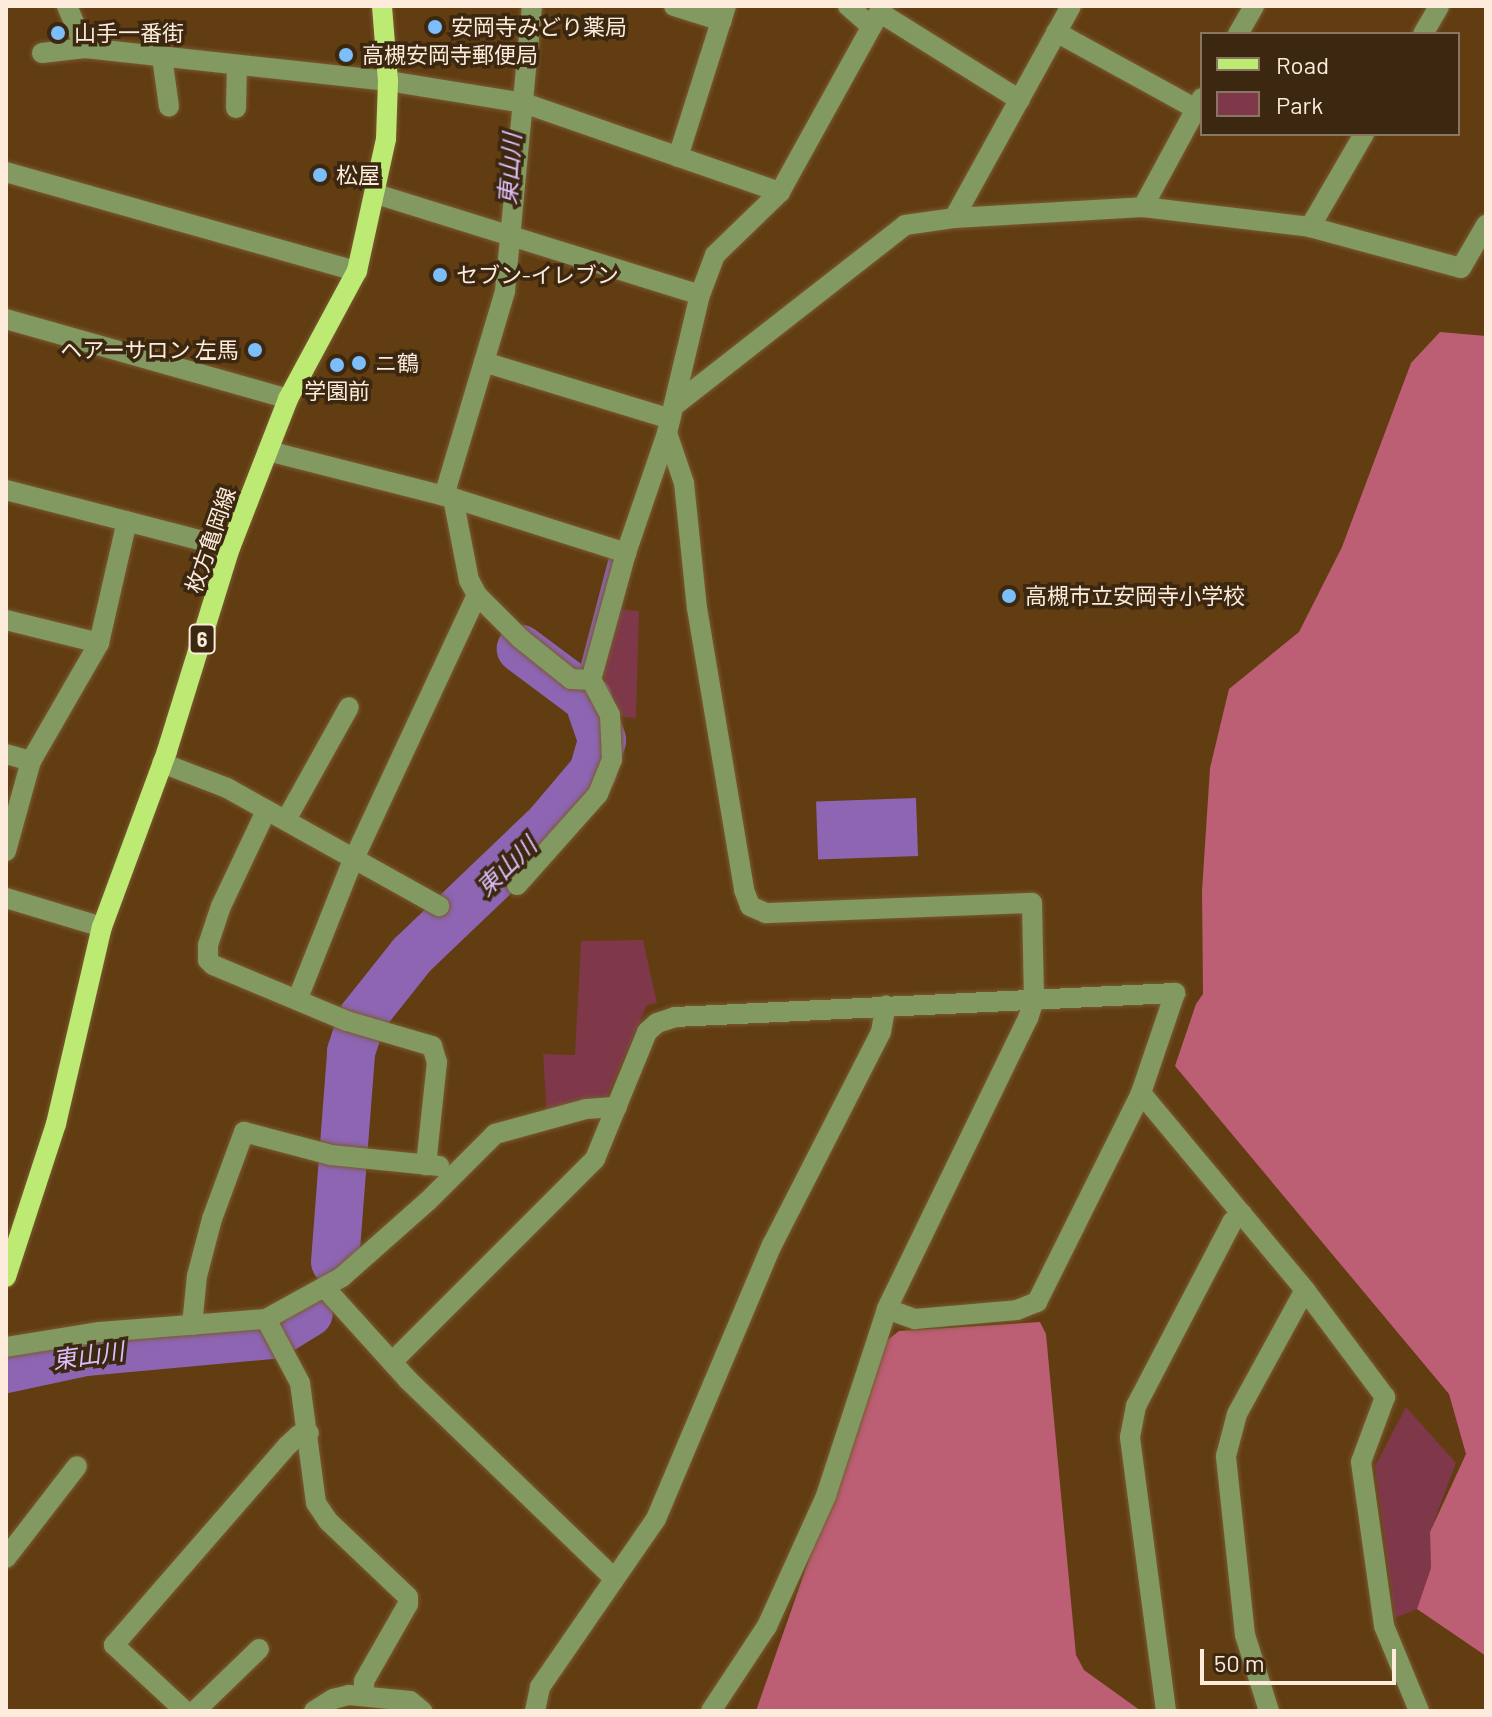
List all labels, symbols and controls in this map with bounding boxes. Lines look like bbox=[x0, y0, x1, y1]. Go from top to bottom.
place label: 安岡寺みどり薬局 bbox=[451, 14, 627, 40]
marker: 安岡寺みどり薬局 bbox=[426, 18, 444, 36]
place label: 山手一番街 bbox=[74, 20, 184, 46]
marker: 山手一番街 bbox=[49, 24, 67, 42]
legend bbox=[1200, 32, 1460, 136]
place label: 高槻安岡寺郵便局 bbox=[362, 42, 538, 68]
marker: 高槻安岡寺郵便局 bbox=[337, 46, 355, 64]
text: Road bbox=[1276, 50, 1329, 79]
text: Park bbox=[1276, 90, 1323, 119]
water label: 東山川 bbox=[492, 132, 526, 206]
place label: 松屋 bbox=[336, 162, 380, 188]
marker: 松屋 bbox=[311, 166, 329, 184]
place label: セブン-イレブン bbox=[456, 262, 619, 288]
marker: セブン-イレブン bbox=[431, 266, 449, 284]
place label: ヘアーサロン 左馬 bbox=[60, 337, 239, 363]
marker: ヘアーサロン 左馬 bbox=[246, 341, 264, 359]
place label: ニ鶴 bbox=[375, 350, 419, 376]
marker: ニ鶴 bbox=[350, 354, 368, 372]
marker: 学園前 bbox=[328, 356, 346, 374]
place label: 学園前 bbox=[304, 378, 370, 404]
street label: 枚方亀岡線 bbox=[180, 484, 240, 596]
place label: 高槻市立安岡寺小学校 bbox=[1025, 583, 1245, 609]
marker: 高槻市立安岡寺小学校 bbox=[1000, 587, 1018, 605]
road number: 6 bbox=[188, 623, 216, 655]
water label: 東山川 bbox=[470, 831, 542, 901]
water label: 東山川 bbox=[50, 1336, 126, 1374]
scale bar bbox=[1204, 1633, 1400, 1683]
text: 50 m bbox=[1214, 1648, 1265, 1677]

